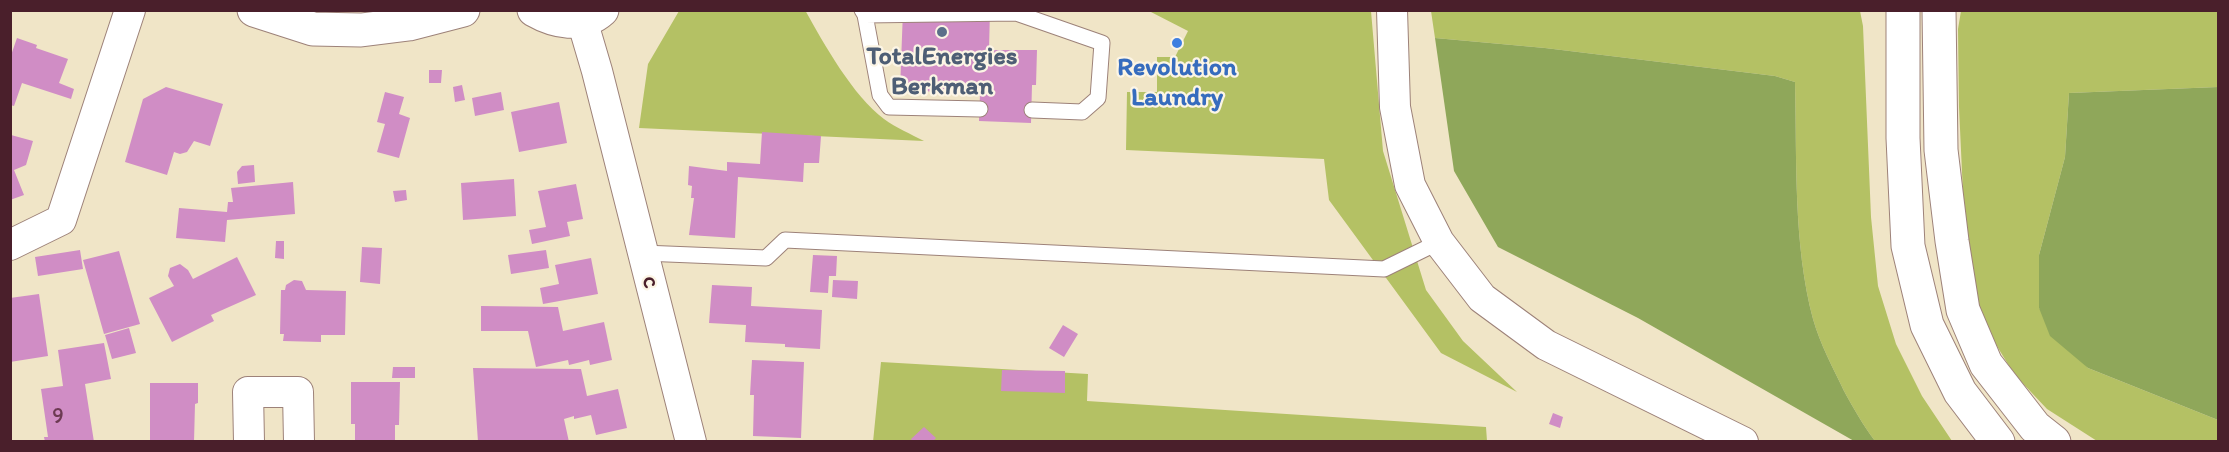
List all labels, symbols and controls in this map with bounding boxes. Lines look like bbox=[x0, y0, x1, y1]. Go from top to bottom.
marker: TotalEnergies Berkman bbox=[935, 25, 949, 39]
marker: Revolution Laundry bbox=[1170, 36, 1184, 50]
place label: TotalEnergies Berkman bbox=[867, 41, 1017, 102]
place label: Revolution Laundry bbox=[1117, 52, 1237, 113]
street label: c bbox=[633, 272, 667, 292]
house number: 9 bbox=[52, 404, 64, 430]

